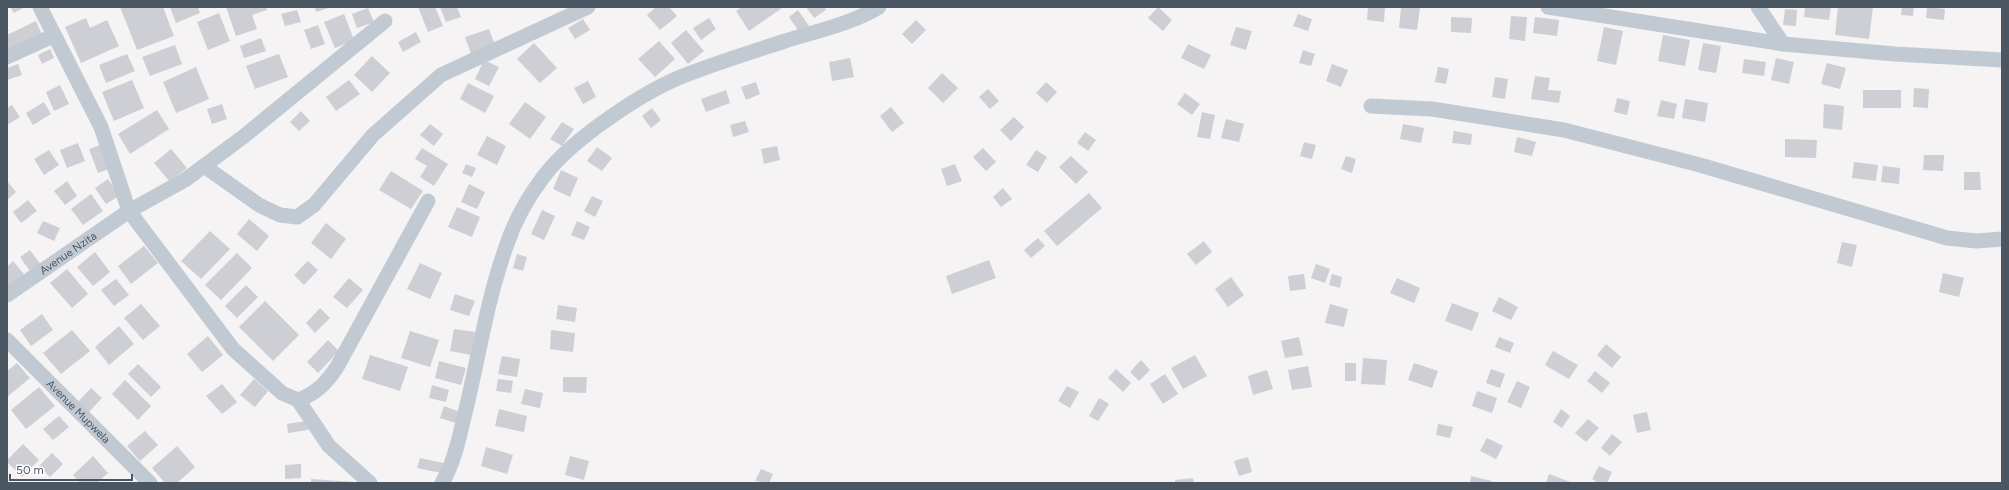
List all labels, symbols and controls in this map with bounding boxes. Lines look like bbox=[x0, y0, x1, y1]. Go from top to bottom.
street label: Avenue Nzita bbox=[37, 229, 99, 278]
street label: Avenue Mupwela bbox=[44, 377, 112, 446]
scale bar bbox=[10, 456, 132, 482]
text: 50 m bbox=[16, 463, 44, 477]

